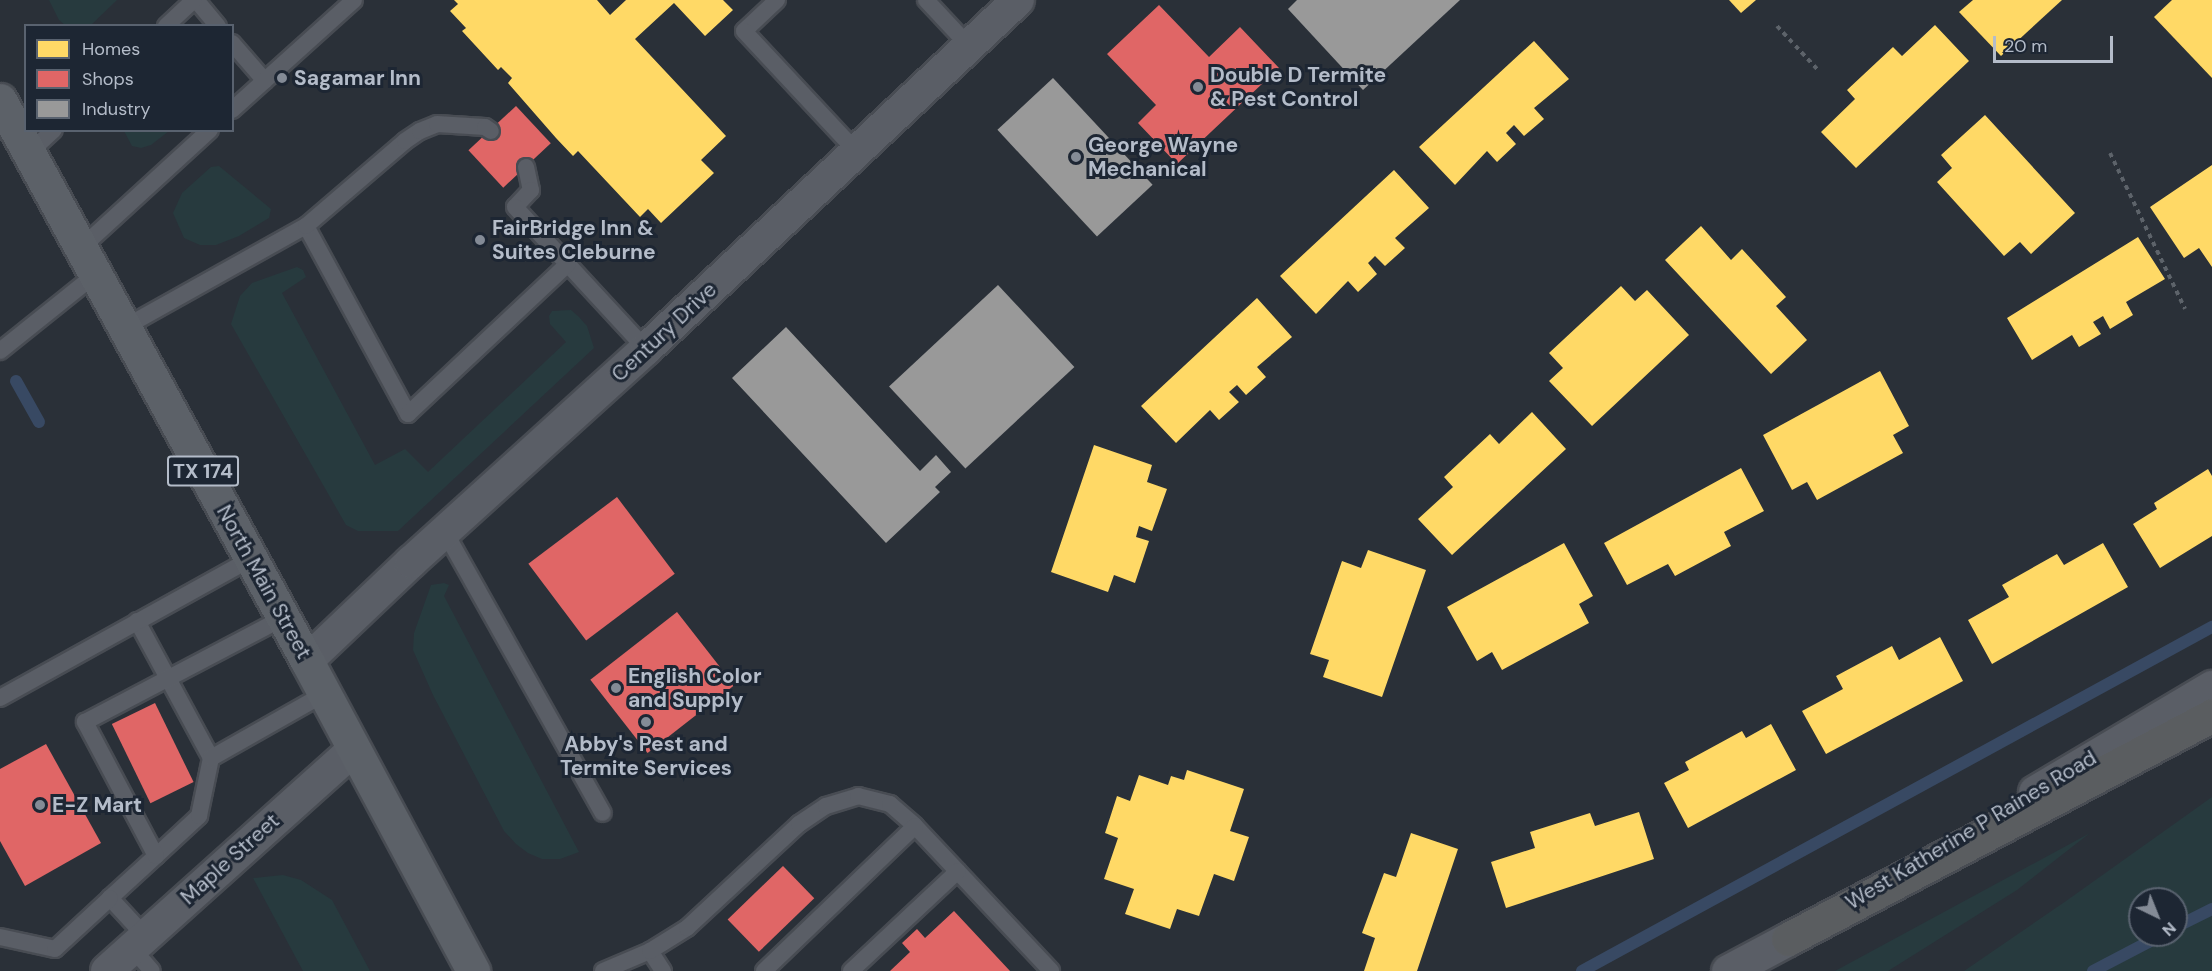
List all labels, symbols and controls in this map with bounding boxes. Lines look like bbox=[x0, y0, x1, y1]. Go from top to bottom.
legend bbox=[24, 24, 234, 132]
scale bar bbox=[1996, 24, 2116, 62]
text: 20 m bbox=[2004, 34, 2047, 58]
text: Homes bbox=[82, 37, 140, 61]
place label: Double D Termite & Pest Control bbox=[1210, 62, 1386, 112]
place label: Sagamar Inn bbox=[294, 65, 421, 91]
text: Shops bbox=[82, 67, 134, 91]
marker: Sagamar Inn bbox=[275, 71, 289, 85]
marker: Double D Termite & Pest Control bbox=[1191, 80, 1205, 94]
text: Industry bbox=[82, 97, 151, 121]
place label: George Wayne Mechanical bbox=[1088, 132, 1238, 182]
marker: George Wayne Mechanical bbox=[1069, 150, 1083, 164]
place label: FairBridge Inn & Suites Cleburne bbox=[492, 215, 656, 265]
marker: FairBridge Inn & Suites Cleburne bbox=[473, 233, 487, 247]
street label: Century Drive bbox=[606, 277, 722, 387]
road number: TX 174 bbox=[167, 454, 239, 488]
street label: North Main Street bbox=[211, 501, 317, 663]
place label: English Color and Supply bbox=[628, 663, 761, 713]
marker: English Color and Supply bbox=[609, 681, 623, 695]
marker: Abby's Pest and Termite Services bbox=[639, 715, 653, 729]
place label: Abby's Pest and Termite Services bbox=[560, 731, 732, 781]
street label: West Katherine P Raines Road bbox=[1841, 745, 2101, 915]
place label: E-Z Mart bbox=[52, 792, 142, 818]
marker: E-Z Mart bbox=[33, 798, 47, 812]
street label: Maple Street bbox=[176, 808, 284, 910]
north arrow bbox=[2128, 887, 2188, 947]
text: N bbox=[2158, 917, 2181, 941]

